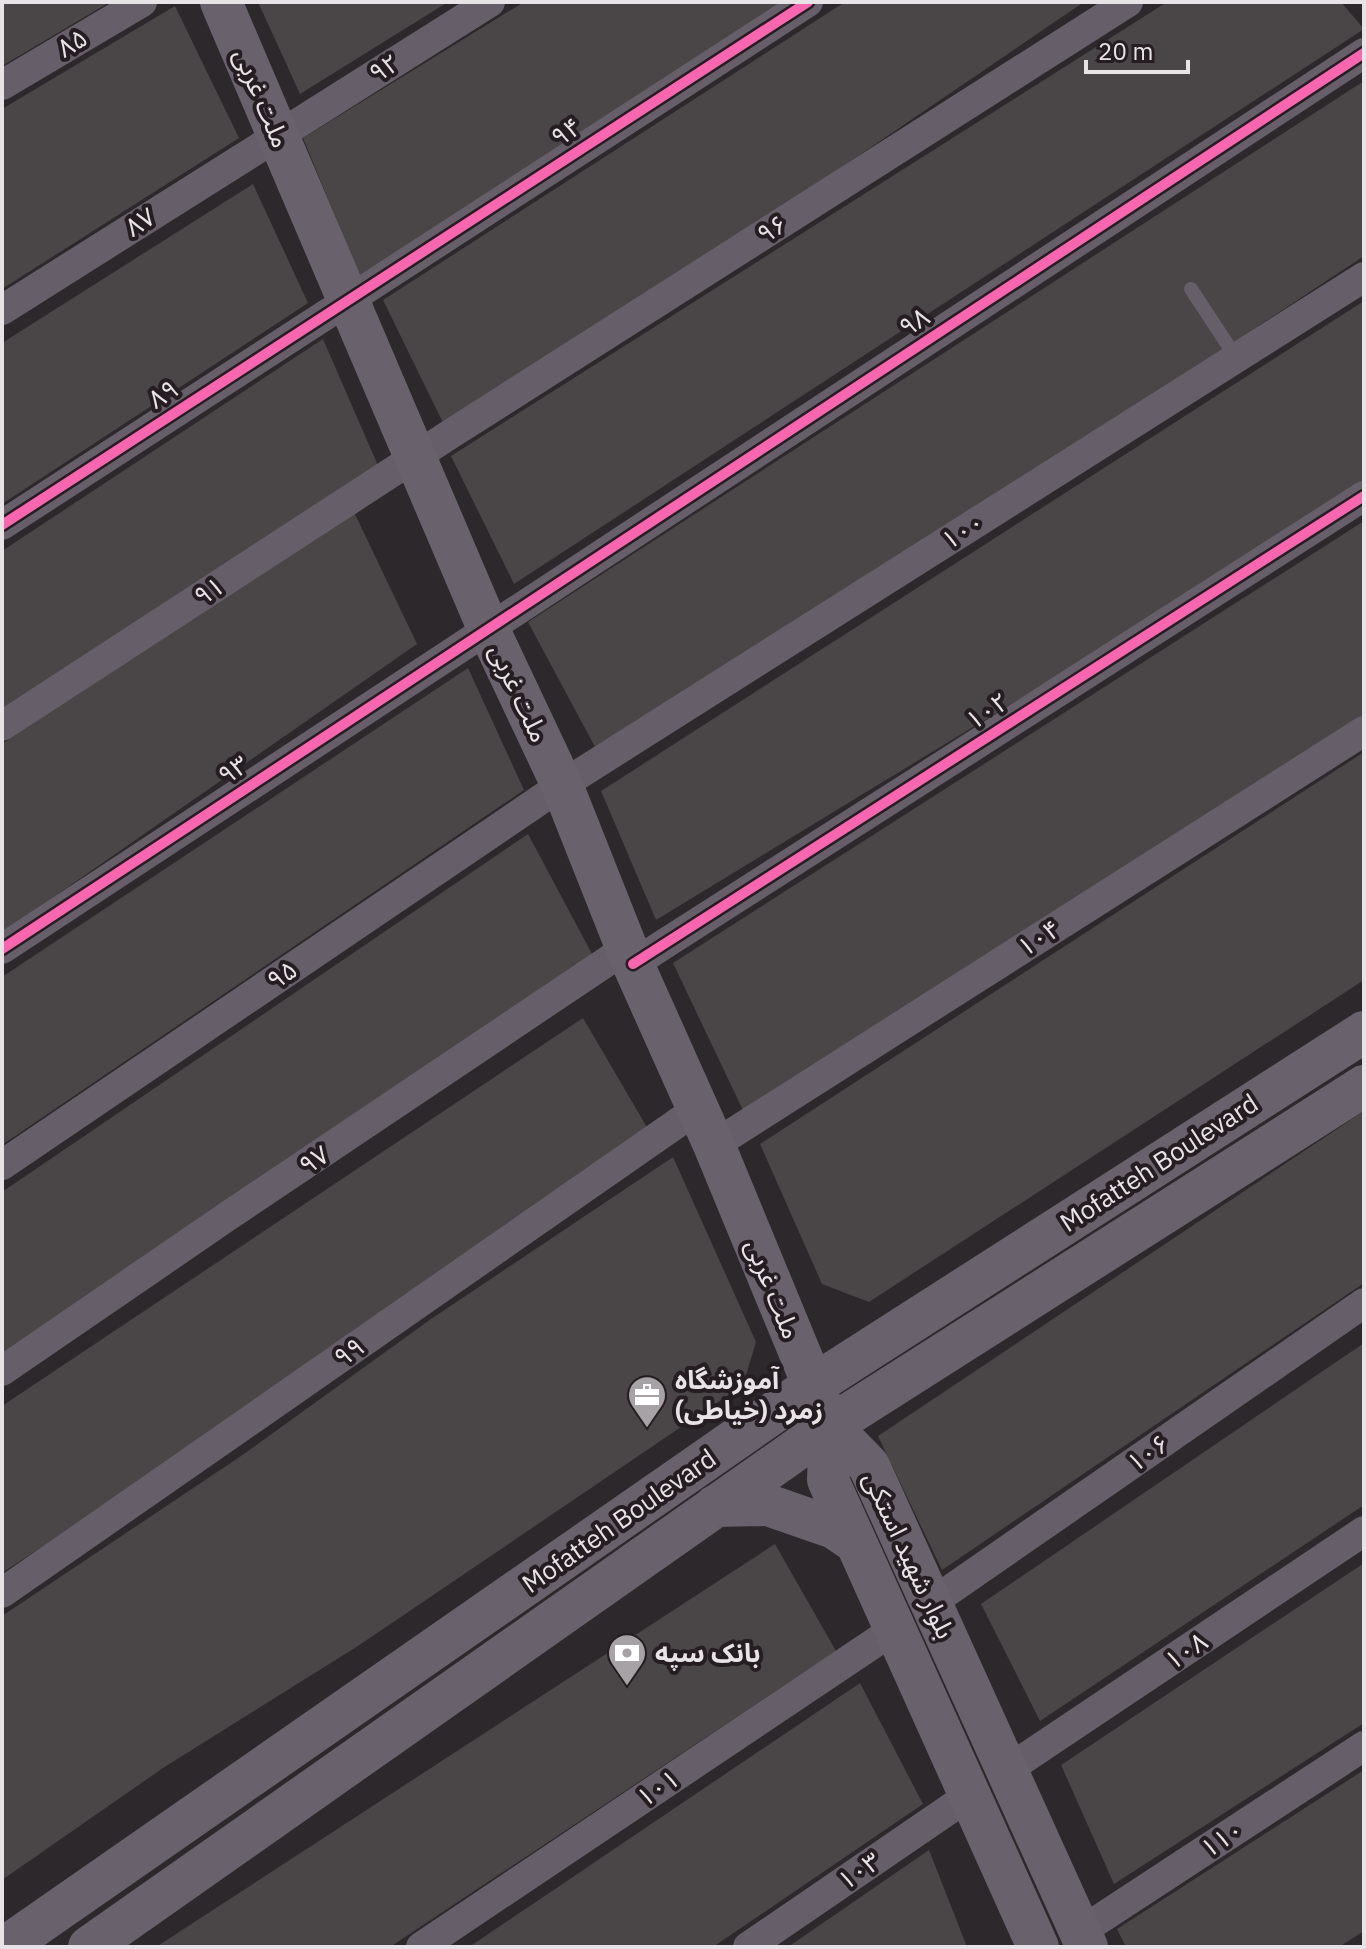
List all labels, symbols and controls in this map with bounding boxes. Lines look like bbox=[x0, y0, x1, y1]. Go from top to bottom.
street label: ۸۵ bbox=[50, 20, 93, 64]
scale bar bbox=[1086, 24, 1188, 74]
text: 20 m bbox=[1098, 35, 1153, 67]
street label: ملت غربی bbox=[227, 43, 299, 152]
street label: ۹۲ bbox=[362, 45, 405, 89]
street label: ۹۴ bbox=[544, 109, 587, 154]
street label: ۸۷ bbox=[118, 199, 161, 244]
street label: ۹۶ bbox=[750, 206, 793, 250]
street label: ۹۸ bbox=[892, 299, 935, 344]
street label: ۸۹ bbox=[141, 371, 184, 416]
street label: ۱۰۰ bbox=[935, 504, 990, 556]
street label: ۹۱ bbox=[187, 568, 230, 613]
street label: ملت غربی bbox=[482, 638, 557, 747]
street label: ۱۰۲ bbox=[958, 684, 1014, 737]
street label: ۹۳ bbox=[211, 747, 254, 792]
street label: ۱۰۴ bbox=[1011, 911, 1066, 963]
street label: ۹۵ bbox=[260, 952, 303, 997]
street label: Mofatteh Boulevard bbox=[1053, 1085, 1264, 1239]
street label: ۹۷ bbox=[292, 1137, 335, 1182]
street label: ملت غربی bbox=[739, 1234, 809, 1344]
street label: ۹۹ bbox=[326, 1329, 370, 1374]
place label: آموزشگاه زمرد (خیاطی) bbox=[675, 1362, 823, 1426]
office icon: آموزشگاه زمرد (خیاطی) bbox=[626, 1374, 668, 1429]
street label: ۱۰۶ bbox=[1119, 1425, 1175, 1479]
street label: Mofatteh Boulevard bbox=[515, 1441, 722, 1600]
street label: بلوار شهید استکی bbox=[856, 1465, 964, 1644]
street label: ۱۰۸ bbox=[1157, 1624, 1214, 1677]
bank icon: بانک سپه bbox=[606, 1632, 648, 1687]
place label: بانک سپه bbox=[655, 1635, 760, 1671]
street label: ۱۰۱ bbox=[629, 1761, 685, 1814]
street label: ۱۱۰ bbox=[1193, 1812, 1249, 1865]
street label: ۱۰۳ bbox=[830, 1844, 886, 1897]

